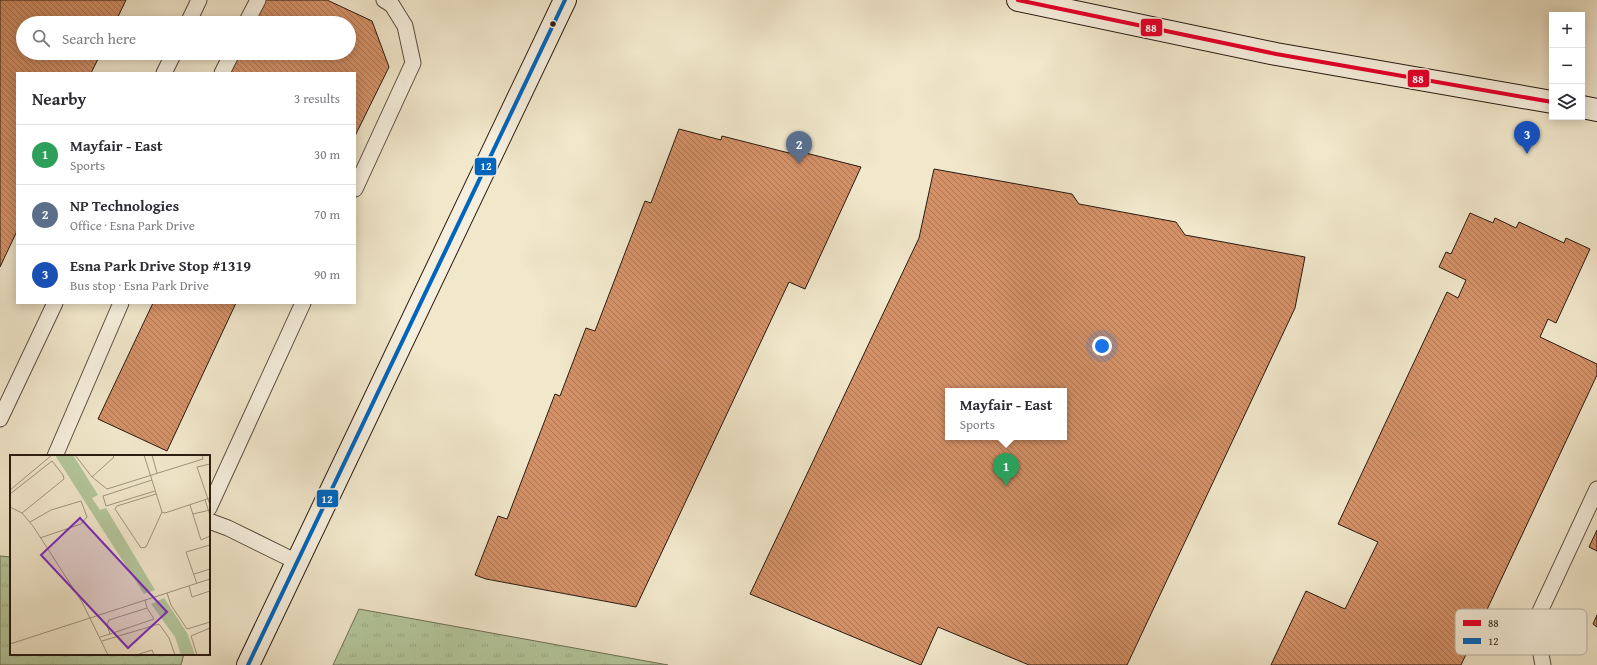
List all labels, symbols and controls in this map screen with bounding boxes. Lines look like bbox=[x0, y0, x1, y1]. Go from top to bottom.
map controls bbox=[1549, 12, 1585, 120]
button: + bbox=[1549, 12, 1585, 48]
search box bbox=[16, 16, 356, 60]
line badge: 88 bbox=[1140, 18, 1163, 37]
unlabelled marker bbox=[548, 19, 558, 29]
text: 88 bbox=[1145, 20, 1157, 36]
icon: search bbox=[30, 27, 52, 49]
text: Search here bbox=[62, 28, 136, 49]
button: − bbox=[1549, 48, 1585, 84]
line badge: 88 bbox=[1407, 69, 1430, 88]
text: 88 bbox=[1412, 71, 1424, 87]
button: layers bbox=[1549, 84, 1585, 120]
text: Nearby bbox=[32, 86, 86, 111]
text: 3 results bbox=[294, 89, 340, 108]
pin: 3 bbox=[1514, 121, 1540, 154]
pin: 2 bbox=[786, 131, 812, 164]
text: Mayfair - East bbox=[70, 135, 163, 156]
text: 1 bbox=[42, 145, 48, 164]
text: 30 m bbox=[314, 145, 340, 164]
text: Sports bbox=[70, 156, 105, 175]
line badge: 12 bbox=[474, 157, 497, 176]
text: 12 bbox=[480, 158, 492, 174]
text: NP Technologies bbox=[70, 195, 179, 216]
text: 2 bbox=[42, 205, 48, 224]
text: 70 m bbox=[314, 205, 340, 224]
text: Office · Esna Park Drive bbox=[70, 216, 195, 235]
text: Esna Park Drive Stop #1319 bbox=[70, 255, 251, 276]
text: 3 bbox=[42, 265, 48, 284]
text: 90 m bbox=[314, 265, 340, 284]
text: Bus stop · Esna Park Drive bbox=[70, 276, 209, 295]
your location bbox=[1092, 336, 1112, 356]
popup bbox=[945, 388, 1067, 440]
text: Mayfair - East bbox=[960, 394, 1052, 415]
text: Sports bbox=[960, 415, 995, 434]
pin: 1 bbox=[993, 453, 1019, 486]
inset map bbox=[10, 455, 210, 655]
line badge: 12 bbox=[316, 489, 339, 508]
text: 12 bbox=[321, 491, 333, 507]
legend bbox=[1455, 609, 1587, 655]
text: 88 bbox=[1488, 615, 1499, 631]
text: 12 bbox=[1488, 633, 1499, 649]

